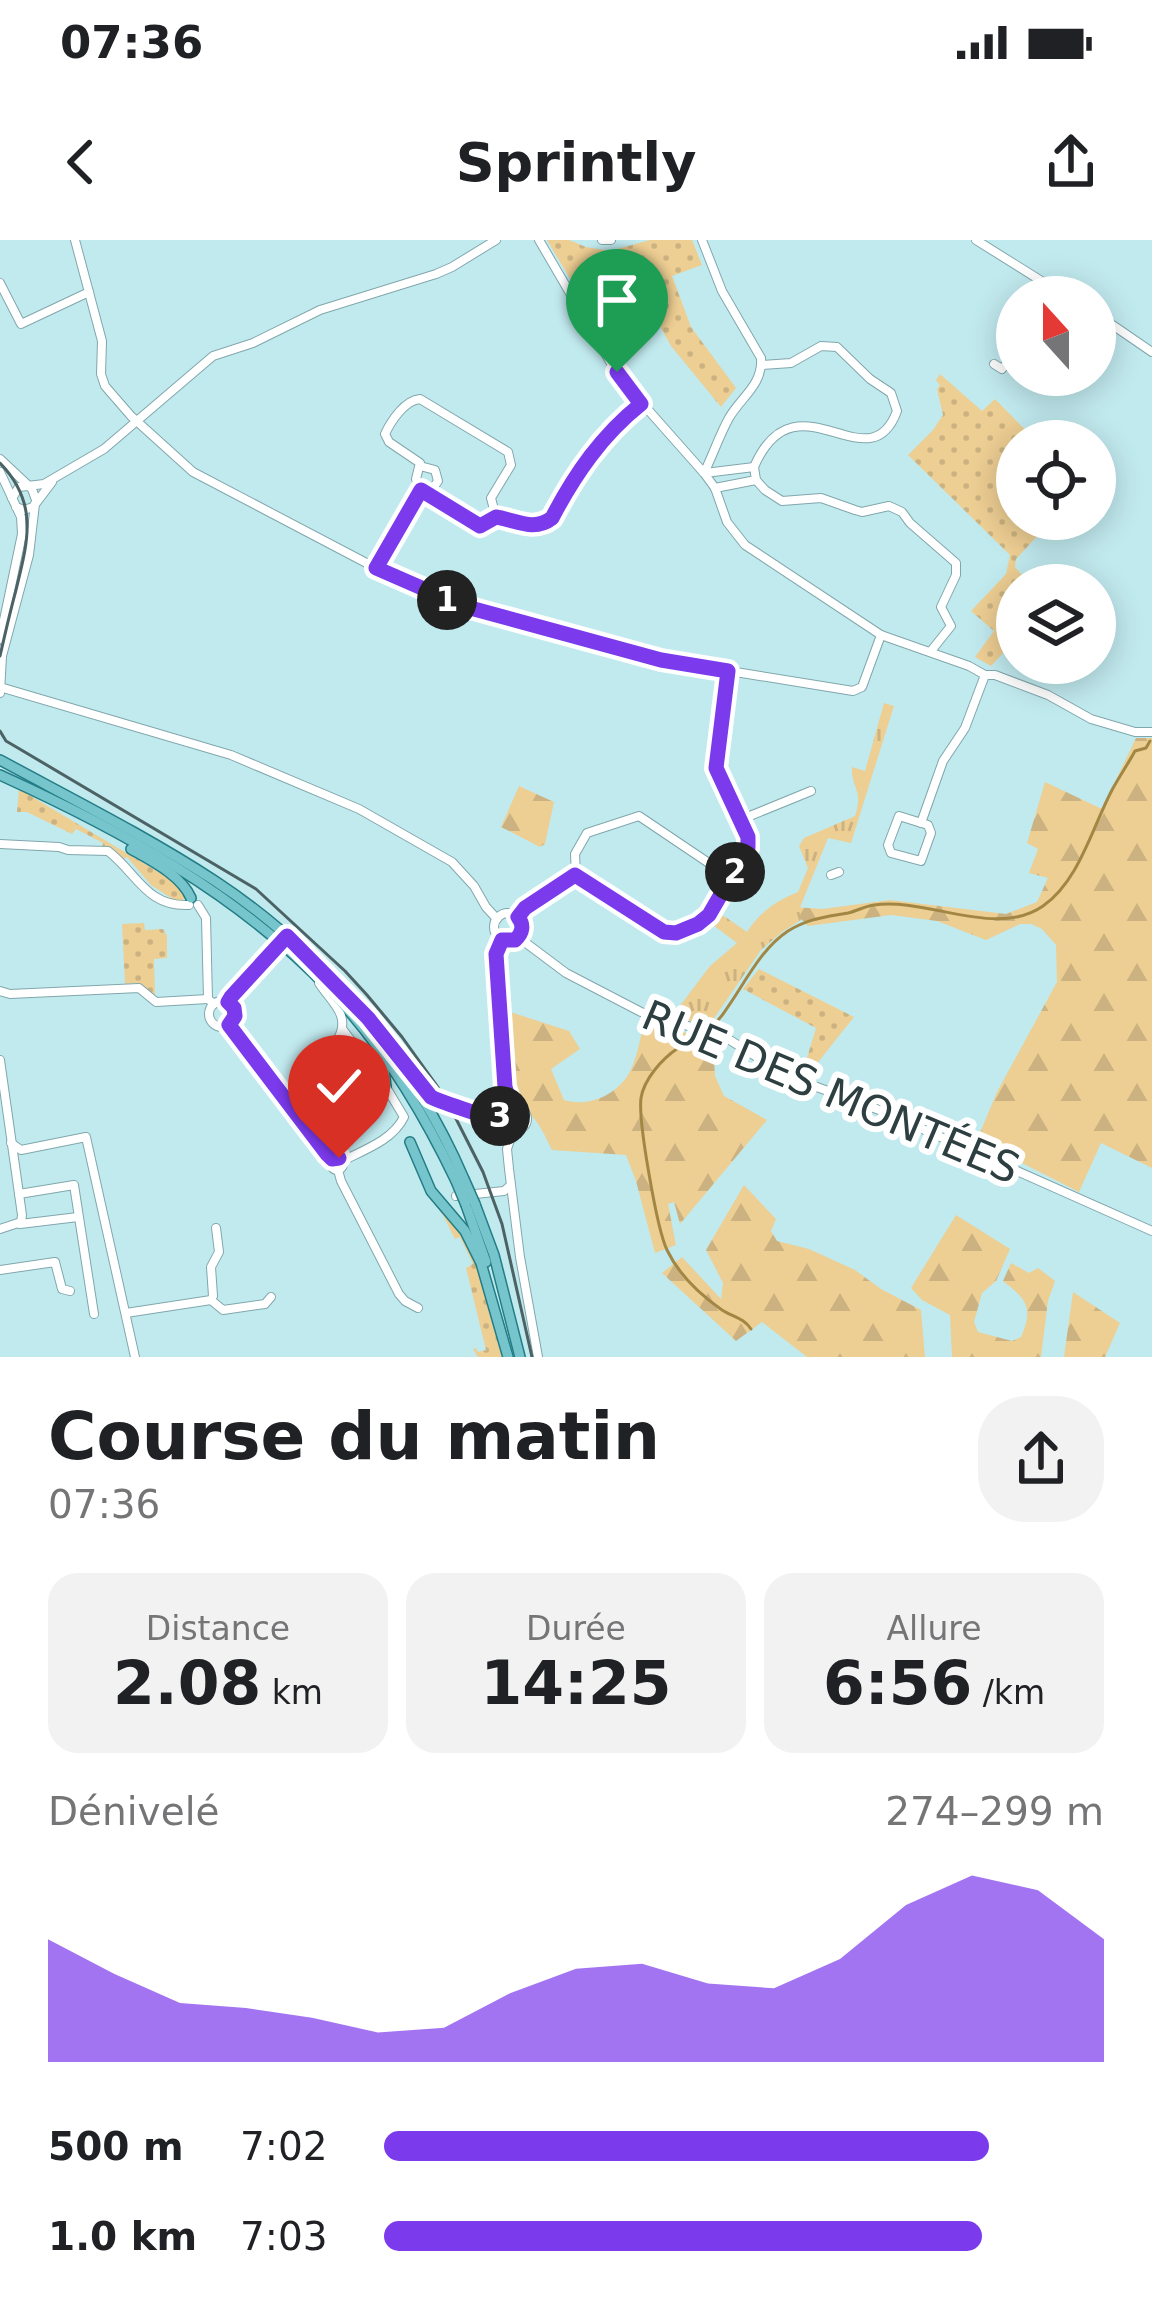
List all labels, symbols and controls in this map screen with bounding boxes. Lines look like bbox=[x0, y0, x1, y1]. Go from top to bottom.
text: 07:36 bbox=[60, 16, 203, 69]
icon: back bbox=[48, 129, 114, 195]
icon: share bbox=[1038, 129, 1104, 195]
text: Sprintly bbox=[456, 131, 696, 194]
pin bbox=[566, 249, 668, 372]
icon: arrive bbox=[584, 267, 650, 333]
north arrow bbox=[996, 276, 1116, 396]
map controls bbox=[996, 276, 1116, 684]
button: locate bbox=[996, 420, 1116, 540]
button: layers bbox=[996, 564, 1116, 684]
pin: 1 bbox=[417, 570, 477, 630]
text: 1 bbox=[436, 580, 458, 619]
pin: 2 bbox=[705, 842, 765, 902]
text: 2 bbox=[724, 852, 746, 891]
street label: RUE DES MONTÉES bbox=[635, 989, 1027, 1194]
pin bbox=[288, 1035, 390, 1158]
icon: check bbox=[306, 1053, 372, 1119]
pin: 3 bbox=[470, 1086, 530, 1146]
text: 3 bbox=[489, 1096, 511, 1135]
button: share bbox=[978, 1396, 1104, 1522]
text: Course du matin bbox=[48, 1398, 660, 1475]
text: 07:36 bbox=[48, 1482, 160, 1527]
text: Distance bbox=[146, 1609, 290, 1648]
text: Durée bbox=[526, 1609, 626, 1648]
text: Allure bbox=[887, 1609, 981, 1648]
text: 2.08 bbox=[113, 1648, 261, 1718]
text: 14:25 bbox=[481, 1648, 672, 1718]
text: 6:56 bbox=[823, 1648, 972, 1718]
text: km bbox=[261, 1673, 323, 1712]
text: /km bbox=[972, 1673, 1045, 1712]
text: Dénivelé bbox=[48, 1789, 219, 1834]
text: 274–299 m bbox=[885, 1789, 1104, 1834]
text: 500 m bbox=[48, 2124, 184, 2169]
text: 7:02 bbox=[240, 2124, 328, 2169]
text: 1.0 km bbox=[48, 2214, 197, 2259]
text: 7:03 bbox=[240, 2214, 328, 2259]

